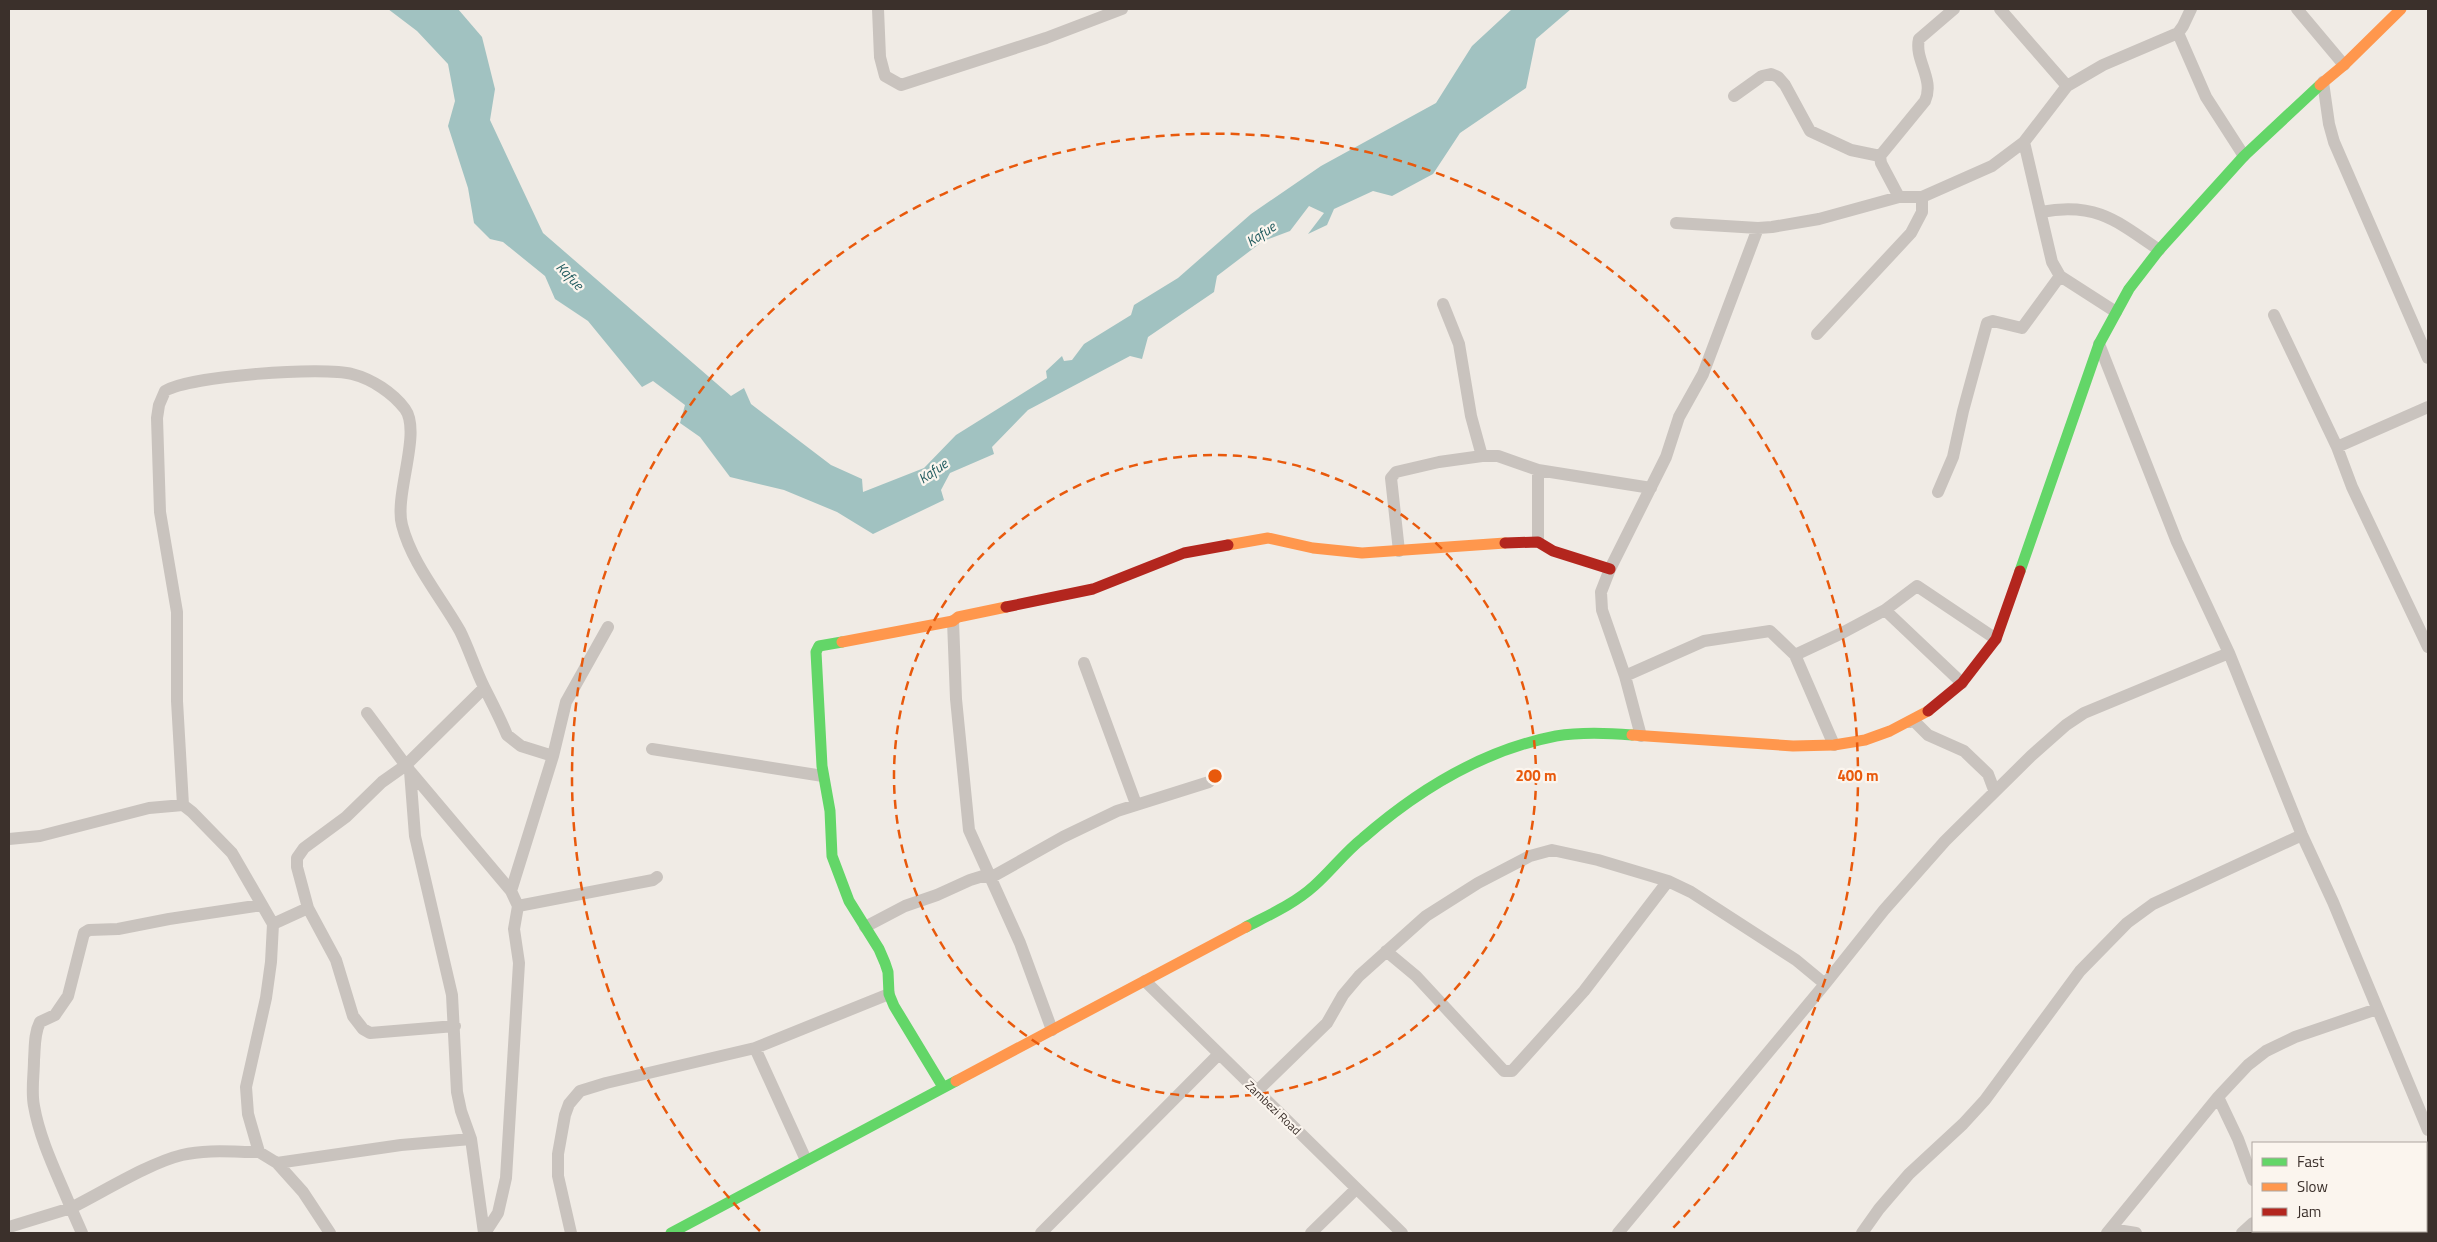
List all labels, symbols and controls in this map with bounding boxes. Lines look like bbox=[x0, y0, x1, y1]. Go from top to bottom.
water label: Kafue bbox=[1242, 215, 1281, 251]
water label: Kafue bbox=[552, 257, 590, 295]
water label: Kafue bbox=[914, 452, 953, 488]
text: 200 m bbox=[1515, 764, 1557, 787]
text: 400 m bbox=[1837, 764, 1879, 787]
centre of rings bbox=[1206, 767, 1224, 785]
street label: Zambezi Road bbox=[1241, 1076, 1306, 1139]
legend bbox=[2252, 1142, 2427, 1232]
text: Fast bbox=[2297, 1150, 2325, 1173]
text: Slow bbox=[2297, 1175, 2328, 1198]
text: Jam bbox=[2297, 1200, 2321, 1223]

